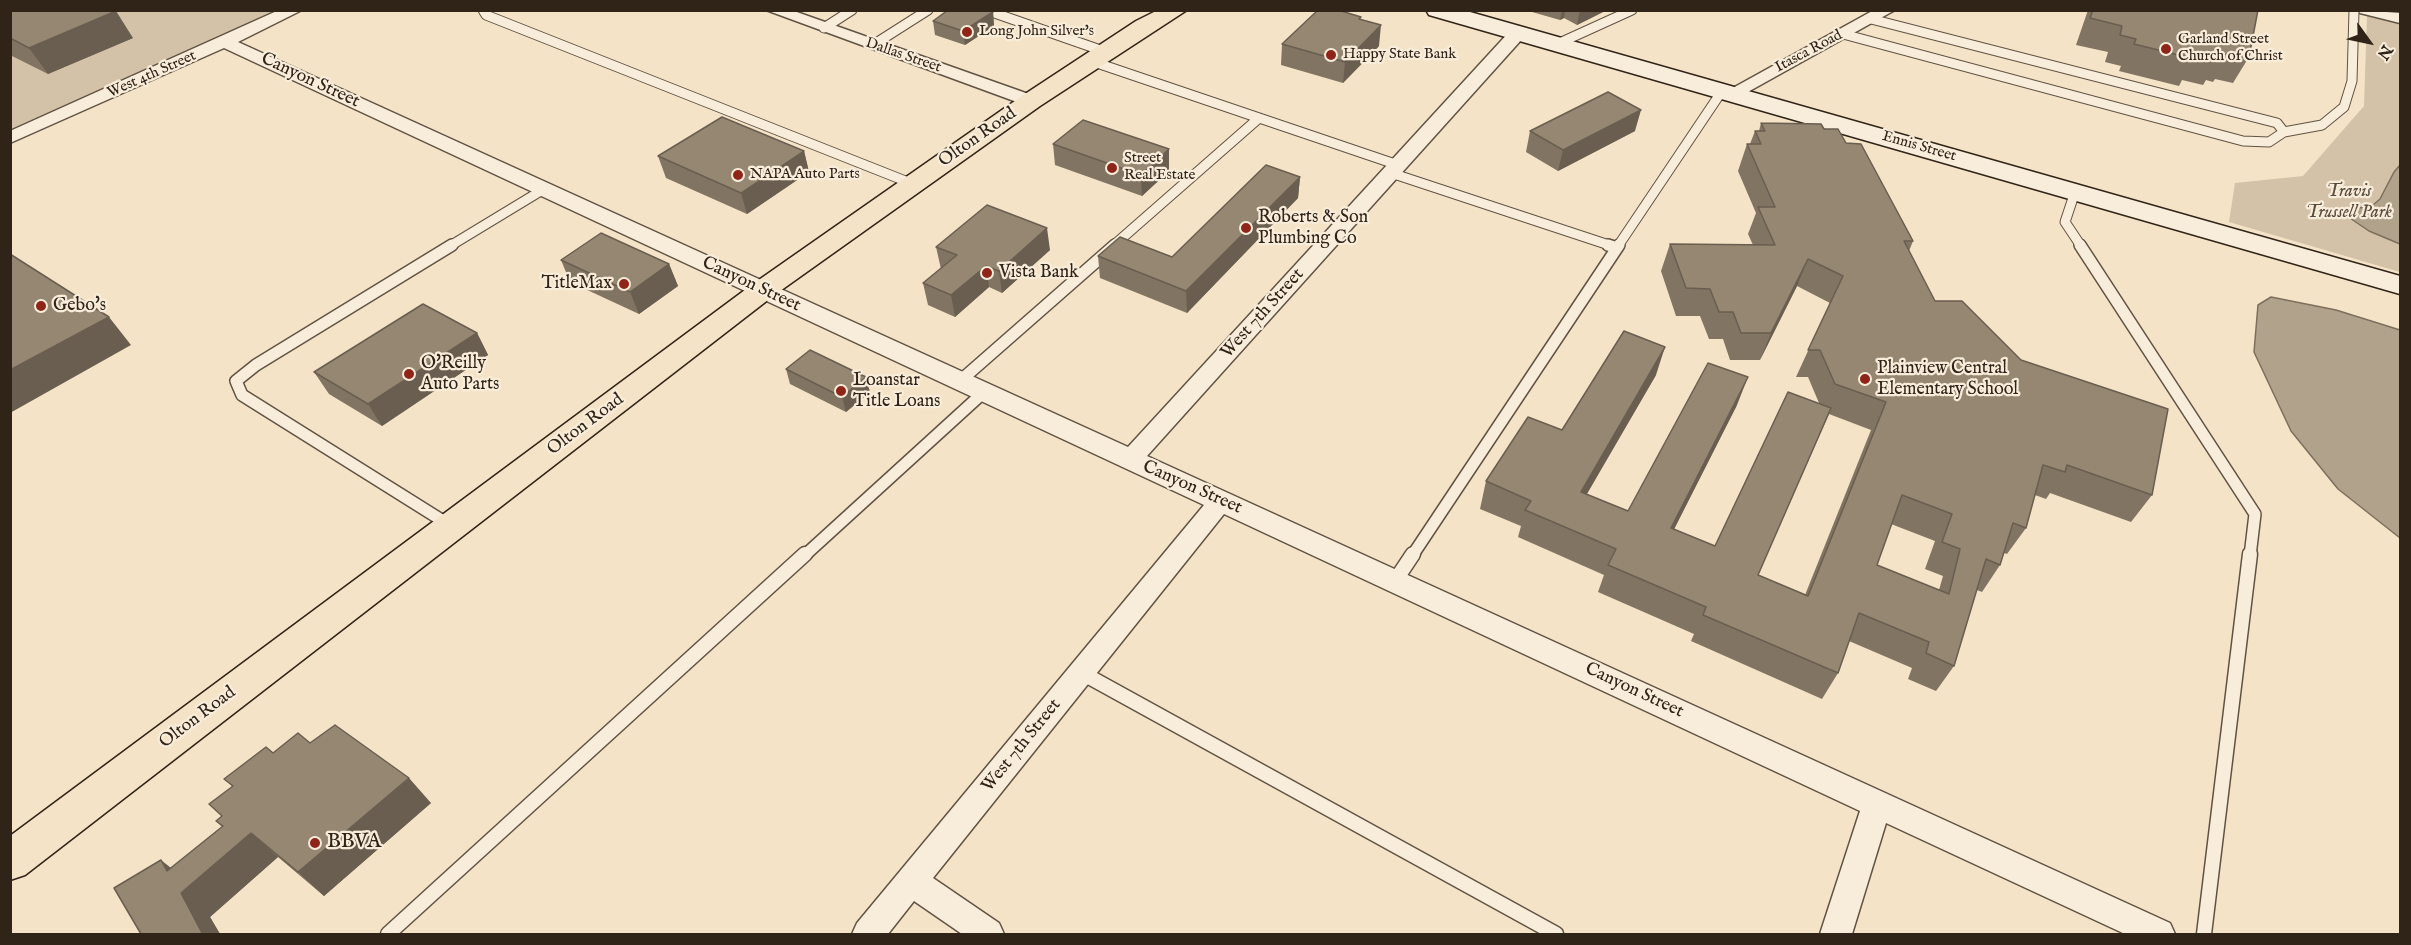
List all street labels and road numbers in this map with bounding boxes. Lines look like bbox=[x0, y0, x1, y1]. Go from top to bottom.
street label: Itasca Road bbox=[1772, 27, 1846, 77]
street label: Dallas Street bbox=[863, 35, 943, 77]
street label: West 4th Street bbox=[105, 47, 199, 103]
street label: Canyon Street bbox=[257, 49, 363, 113]
street label: Olton Road bbox=[935, 103, 1021, 173]
street label: Ennis Street bbox=[1880, 128, 1958, 166]
street label: Canyon Street bbox=[698, 253, 804, 317]
street label: West 7th Street bbox=[1217, 264, 1309, 364]
street label: Olton Road bbox=[544, 389, 628, 461]
street label: Canyon Street bbox=[1139, 456, 1245, 520]
street label: Canyon Street bbox=[1581, 659, 1687, 723]
street label: Olton Road bbox=[156, 682, 240, 754]
street label: West 7th Street bbox=[978, 695, 1066, 797]

